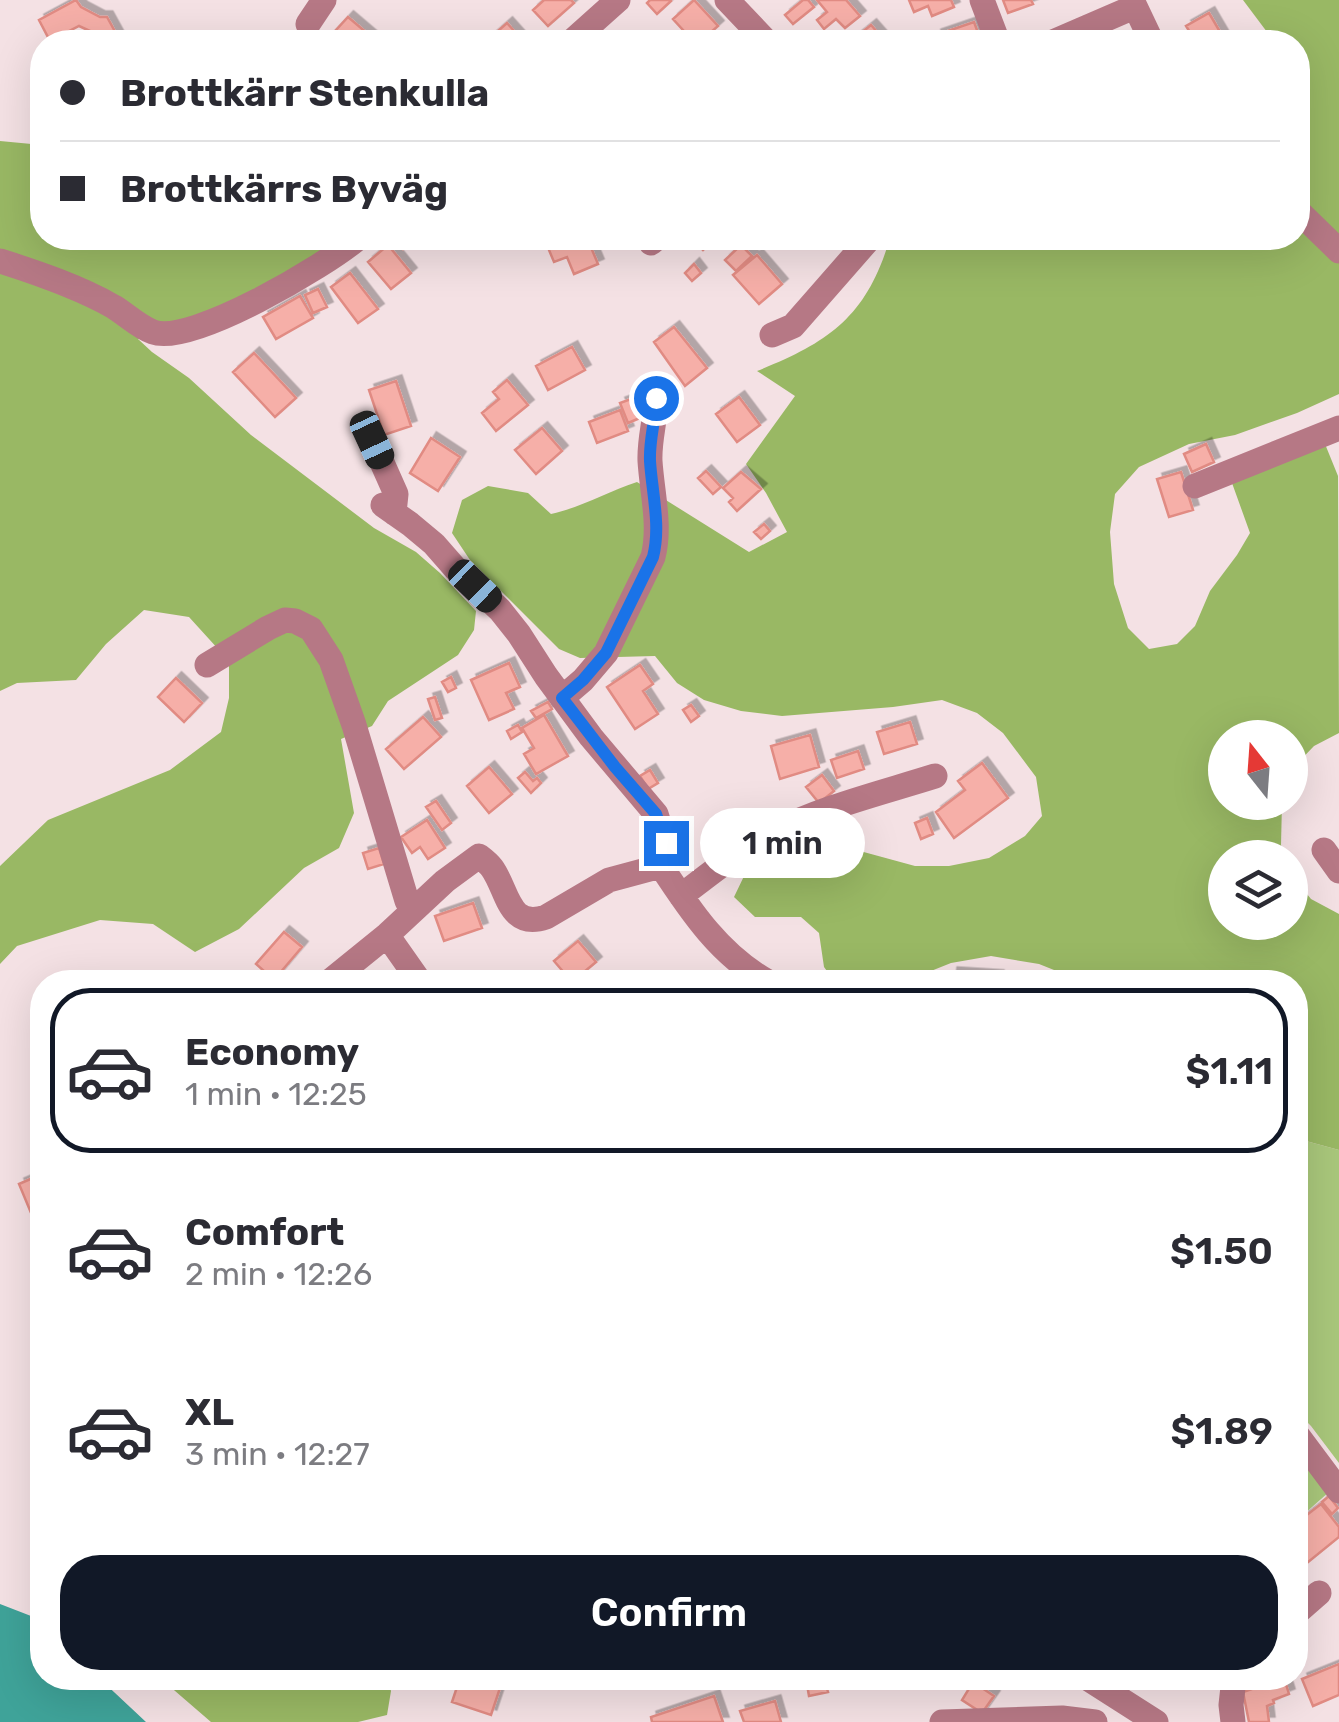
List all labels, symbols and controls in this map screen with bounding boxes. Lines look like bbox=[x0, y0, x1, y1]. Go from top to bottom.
text: Brottkärr Stenkulla bbox=[120, 70, 489, 116]
text: Brottkärrs Byväg bbox=[120, 166, 448, 212]
route start bbox=[634, 376, 679, 421]
car bbox=[346, 406, 398, 474]
car bbox=[443, 554, 507, 618]
north arrow bbox=[1208, 720, 1308, 820]
map controls bbox=[1208, 720, 1308, 940]
callout: 1 min bbox=[701, 808, 866, 878]
route end bbox=[644, 821, 689, 866]
text: 1 min bbox=[742, 824, 823, 862]
button: layers bbox=[1208, 840, 1308, 940]
icon: car bbox=[65, 1026, 155, 1116]
text: Economy bbox=[185, 1029, 359, 1075]
text: $1.11 bbox=[1186, 1048, 1273, 1094]
text: 1 min · 12:25 bbox=[185, 1075, 367, 1113]
icon: car bbox=[65, 1206, 155, 1296]
text: Comfort bbox=[185, 1209, 344, 1255]
text: $1.50 bbox=[1170, 1228, 1273, 1274]
text: 2 min · 12:26 bbox=[185, 1255, 372, 1293]
icon: car bbox=[65, 1386, 155, 1476]
text: XL bbox=[185, 1389, 234, 1435]
text: $1.89 bbox=[1170, 1408, 1273, 1454]
text: 3 min · 12:27 bbox=[185, 1435, 370, 1473]
button: Confirm bbox=[60, 1555, 1278, 1670]

